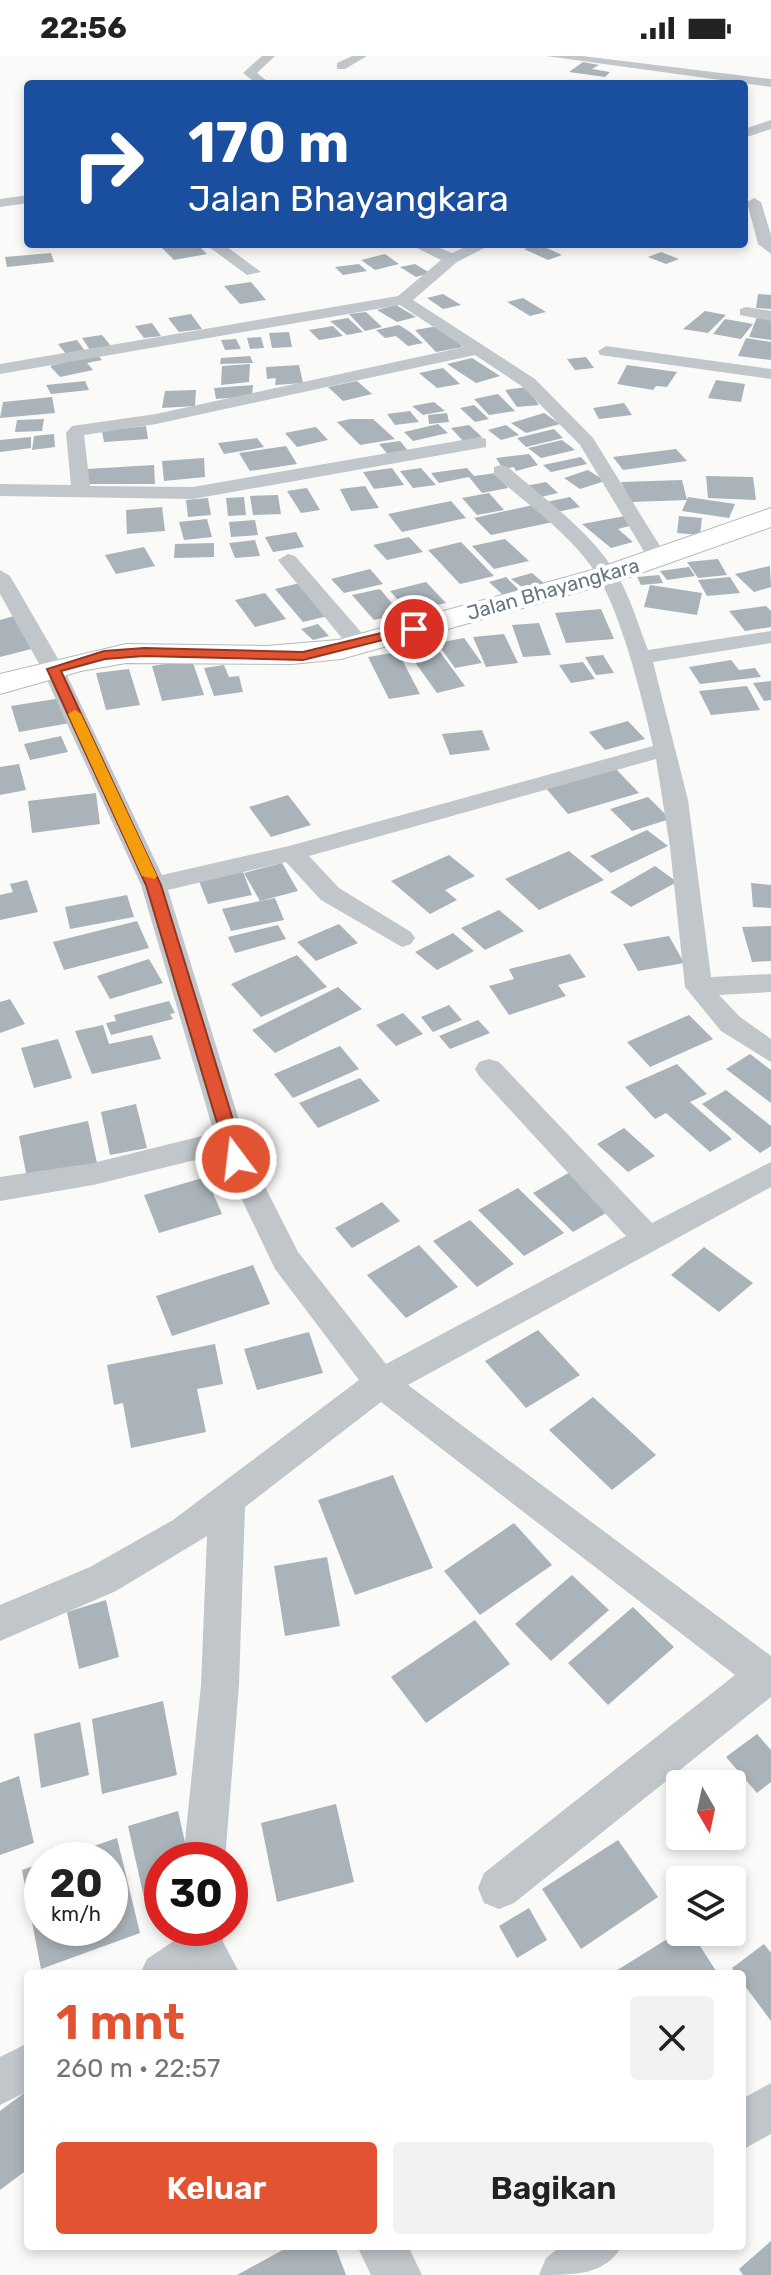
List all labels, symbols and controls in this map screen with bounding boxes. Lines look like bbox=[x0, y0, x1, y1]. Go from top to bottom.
text: 22:56 bbox=[40, 10, 127, 46]
text: 170 m bbox=[188, 110, 349, 176]
icon: right bbox=[56, 112, 160, 216]
text: Jalan Bhayangkara bbox=[188, 177, 509, 220]
street label: Jalan Bhayangkara bbox=[464, 553, 642, 625]
pin bbox=[380, 595, 448, 663]
icon: arrive bbox=[392, 607, 436, 651]
position arrow bbox=[194, 1117, 278, 1201]
north arrow bbox=[666, 1770, 746, 1850]
map controls bbox=[666, 1770, 746, 1946]
speed limit sign: 30 bbox=[144, 1842, 248, 1946]
text: 20 bbox=[49, 1860, 103, 1907]
button: layers bbox=[666, 1866, 746, 1946]
text: km/h bbox=[51, 1902, 101, 1926]
text: 1 mnt bbox=[56, 1994, 185, 2051]
button: close bbox=[630, 1996, 714, 2080]
text: 260 m · 22:57 bbox=[56, 2053, 220, 2084]
button: Keluar bbox=[56, 2142, 377, 2234]
button: Bagikan bbox=[393, 2142, 714, 2234]

